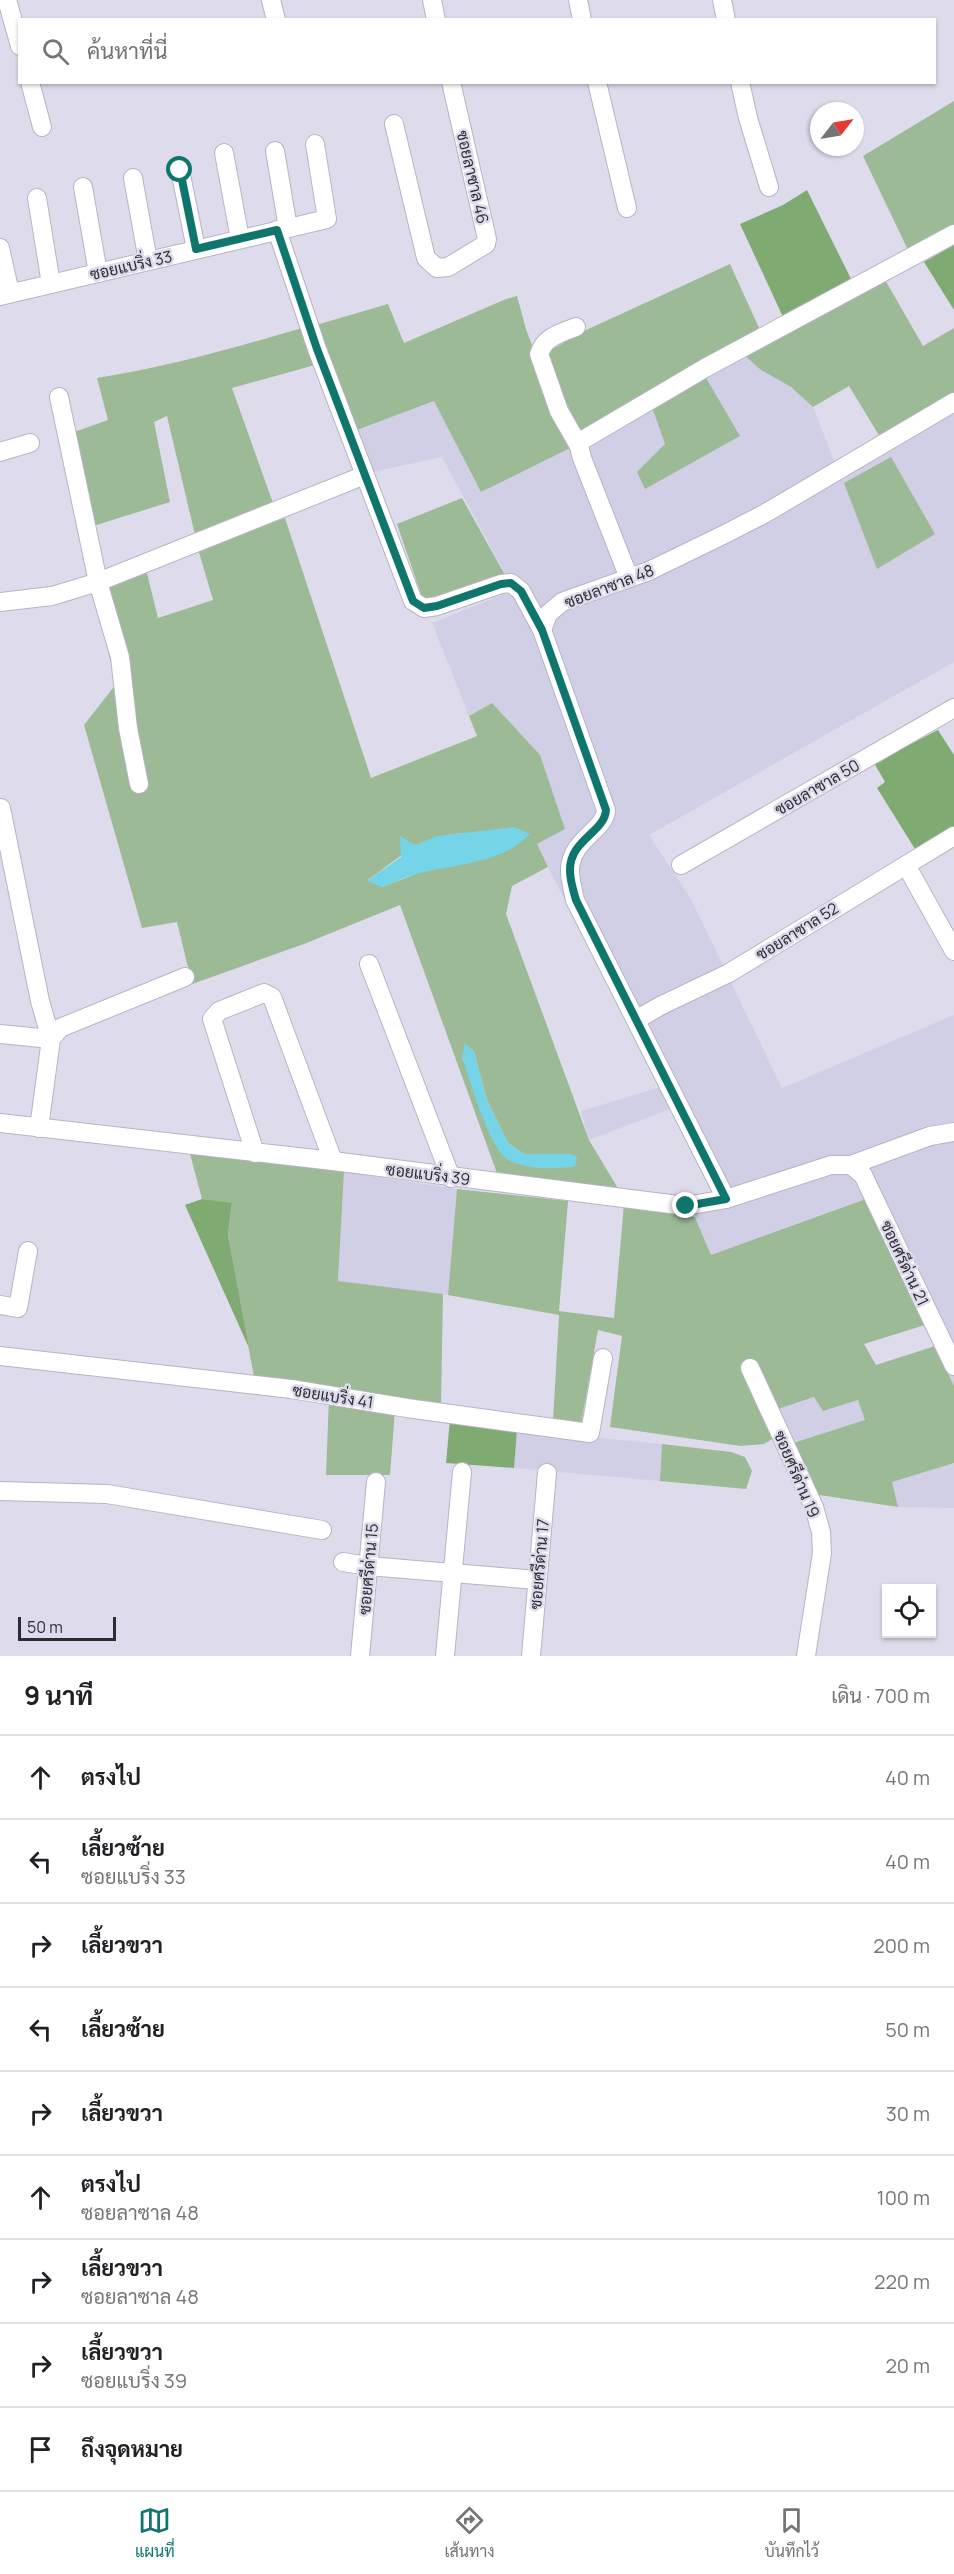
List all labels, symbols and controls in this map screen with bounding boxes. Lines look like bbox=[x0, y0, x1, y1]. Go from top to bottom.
search box bbox=[18, 18, 936, 84]
icon: search bbox=[39, 35, 72, 68]
text: ค้นหาที่นี่ bbox=[87, 36, 167, 66]
north arrow bbox=[810, 102, 864, 156]
street label: ซอยลาซาล 46 bbox=[452, 128, 494, 226]
route start bbox=[166, 156, 192, 182]
street label: ซอยแบริ่ง 33 bbox=[87, 243, 174, 285]
street label: ซอยลาซาล 48 bbox=[561, 559, 657, 613]
street label: ซอยลาซาล 50 bbox=[771, 754, 863, 820]
street label: ซอยลาซาล 52 bbox=[752, 897, 842, 965]
street label: ซอยแบริ่ง 39 bbox=[384, 1156, 472, 1190]
route end bbox=[672, 1192, 698, 1218]
street label: ซอยศรีด่าน 21 bbox=[876, 1217, 934, 1309]
street label: ซอยแบริ่ง 41 bbox=[291, 1376, 376, 1413]
street label: ซอยศรีด่าน 19 bbox=[769, 1427, 825, 1521]
street label: ซอยศรีด่าน 17 bbox=[524, 1518, 554, 1610]
street label: ซอยศรีด่าน 15 bbox=[353, 1522, 383, 1616]
map controls bbox=[882, 1584, 936, 1638]
button: locate bbox=[882, 1584, 936, 1638]
scale bar bbox=[18, 1614, 116, 1642]
text: 50 m bbox=[27, 1616, 63, 1638]
text: 9 นาที bbox=[24, 1677, 93, 1713]
text: เดิน · 700 m bbox=[831, 1682, 930, 1709]
icon: ahead bbox=[24, 1761, 57, 1794]
text: ตรงไป bbox=[81, 1762, 141, 1792]
text: 40 m bbox=[885, 1764, 930, 1791]
text: เลี้ยวซ้าย bbox=[81, 1833, 165, 1863]
icon: left bbox=[24, 1845, 57, 1878]
text: 40 m bbox=[885, 1848, 930, 1875]
text: ซอยแบริ่ง 33 bbox=[81, 1863, 186, 1890]
icon: right bbox=[24, 1929, 57, 1962]
text: เลี้ยวขวา bbox=[81, 1930, 163, 1960]
text: 200 m bbox=[873, 1932, 930, 1959]
icon: left bbox=[24, 2013, 57, 2046]
text: เลี้ยวซ้าย bbox=[81, 2014, 165, 2044]
text: 50 m bbox=[885, 2016, 930, 2043]
icon: right bbox=[24, 2097, 57, 2130]
text: เลี้ยวขวา bbox=[81, 2098, 163, 2128]
text: 30 m bbox=[886, 2100, 930, 2127]
text: ตรงไป bbox=[81, 2169, 141, 2199]
icon: ahead bbox=[24, 2181, 57, 2214]
text: 100 m bbox=[877, 2184, 930, 2211]
text: ซอยลาซาล 48 bbox=[81, 2199, 199, 2226]
text: เลี้ยวขวา bbox=[81, 2253, 163, 2283]
icon: right bbox=[24, 2265, 57, 2298]
text: 220 m bbox=[874, 2268, 930, 2295]
text: ซอยลาซาล 48 bbox=[81, 2283, 199, 2310]
text: เลี้ยวขวา bbox=[81, 2337, 163, 2367]
icon: right bbox=[24, 2349, 57, 2382]
text: 20 m bbox=[885, 2352, 930, 2379]
text: ซอยแบริ่ง 39 bbox=[81, 2367, 187, 2394]
icon: arrive bbox=[24, 2433, 57, 2466]
text: ถึงจุดหมาย bbox=[81, 2434, 183, 2464]
tab: แผนที่ bbox=[135, 2504, 175, 2562]
tab: เส้นทาง bbox=[445, 2504, 495, 2562]
tab: บันทึกไว้ bbox=[764, 2504, 819, 2562]

